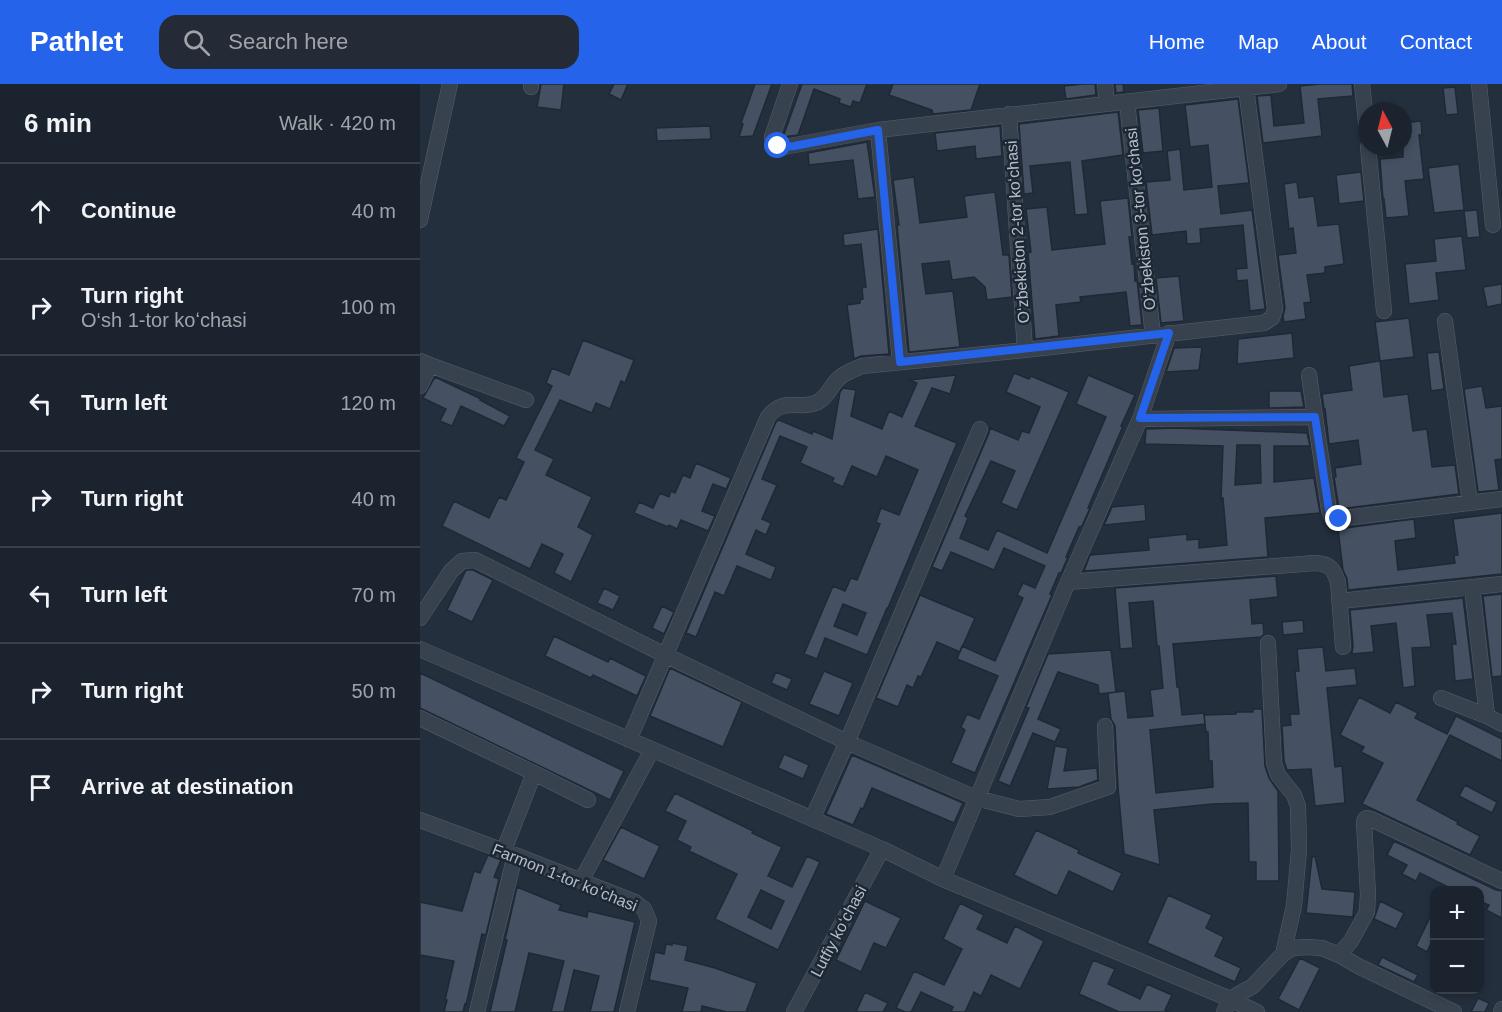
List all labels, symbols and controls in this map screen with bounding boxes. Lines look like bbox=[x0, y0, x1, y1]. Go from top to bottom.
search box bbox=[159, 15, 579, 69]
text: Pathlet bbox=[30, 26, 123, 57]
icon: search bbox=[180, 26, 213, 59]
text: Search here bbox=[228, 29, 348, 54]
text: Home bbox=[1149, 30, 1205, 53]
text: Map bbox=[1238, 30, 1279, 53]
text: About bbox=[1312, 30, 1367, 53]
text: Contact bbox=[1400, 30, 1472, 53]
north arrow bbox=[1358, 102, 1412, 156]
text: 6 min bbox=[24, 108, 92, 138]
text: Walk · 420 m bbox=[279, 112, 396, 134]
street label: O‘zbekiston 3-tor koʻchasi bbox=[1122, 127, 1159, 311]
route start bbox=[764, 132, 790, 158]
street label: O‘zbekiston 2-tor koʻchasi bbox=[1003, 140, 1032, 324]
icon: ahead bbox=[24, 195, 57, 228]
text: Continue bbox=[81, 198, 176, 223]
text: 40 m bbox=[352, 200, 396, 222]
text: Turn right bbox=[81, 283, 183, 308]
icon: right bbox=[24, 291, 57, 324]
text: 100 m bbox=[340, 296, 396, 318]
text: O‘sh 1-tor koʻchasi bbox=[81, 309, 247, 331]
icon: left bbox=[24, 387, 57, 420]
text: Turn left bbox=[81, 390, 167, 415]
text: 120 m bbox=[340, 392, 396, 414]
icon: right bbox=[24, 483, 57, 516]
text: Turn right bbox=[81, 486, 183, 511]
text: 40 m bbox=[352, 488, 396, 510]
route end bbox=[1325, 505, 1351, 531]
icon: left bbox=[24, 579, 57, 612]
text: Turn left bbox=[81, 582, 167, 607]
text: 70 m bbox=[352, 584, 396, 606]
icon: right bbox=[24, 675, 57, 708]
text: Turn right bbox=[81, 678, 183, 703]
text: 50 m bbox=[352, 680, 396, 702]
icon: arrive bbox=[24, 771, 57, 804]
text: Arrive at destination bbox=[81, 774, 294, 799]
street label: Farmon 1-tor koʻchasi bbox=[490, 841, 640, 914]
street label: Lutfiy koʻchasi bbox=[807, 883, 870, 980]
map controls bbox=[1430, 886, 1484, 994]
button: + bbox=[1430, 886, 1484, 940]
button: − bbox=[1430, 940, 1484, 994]

